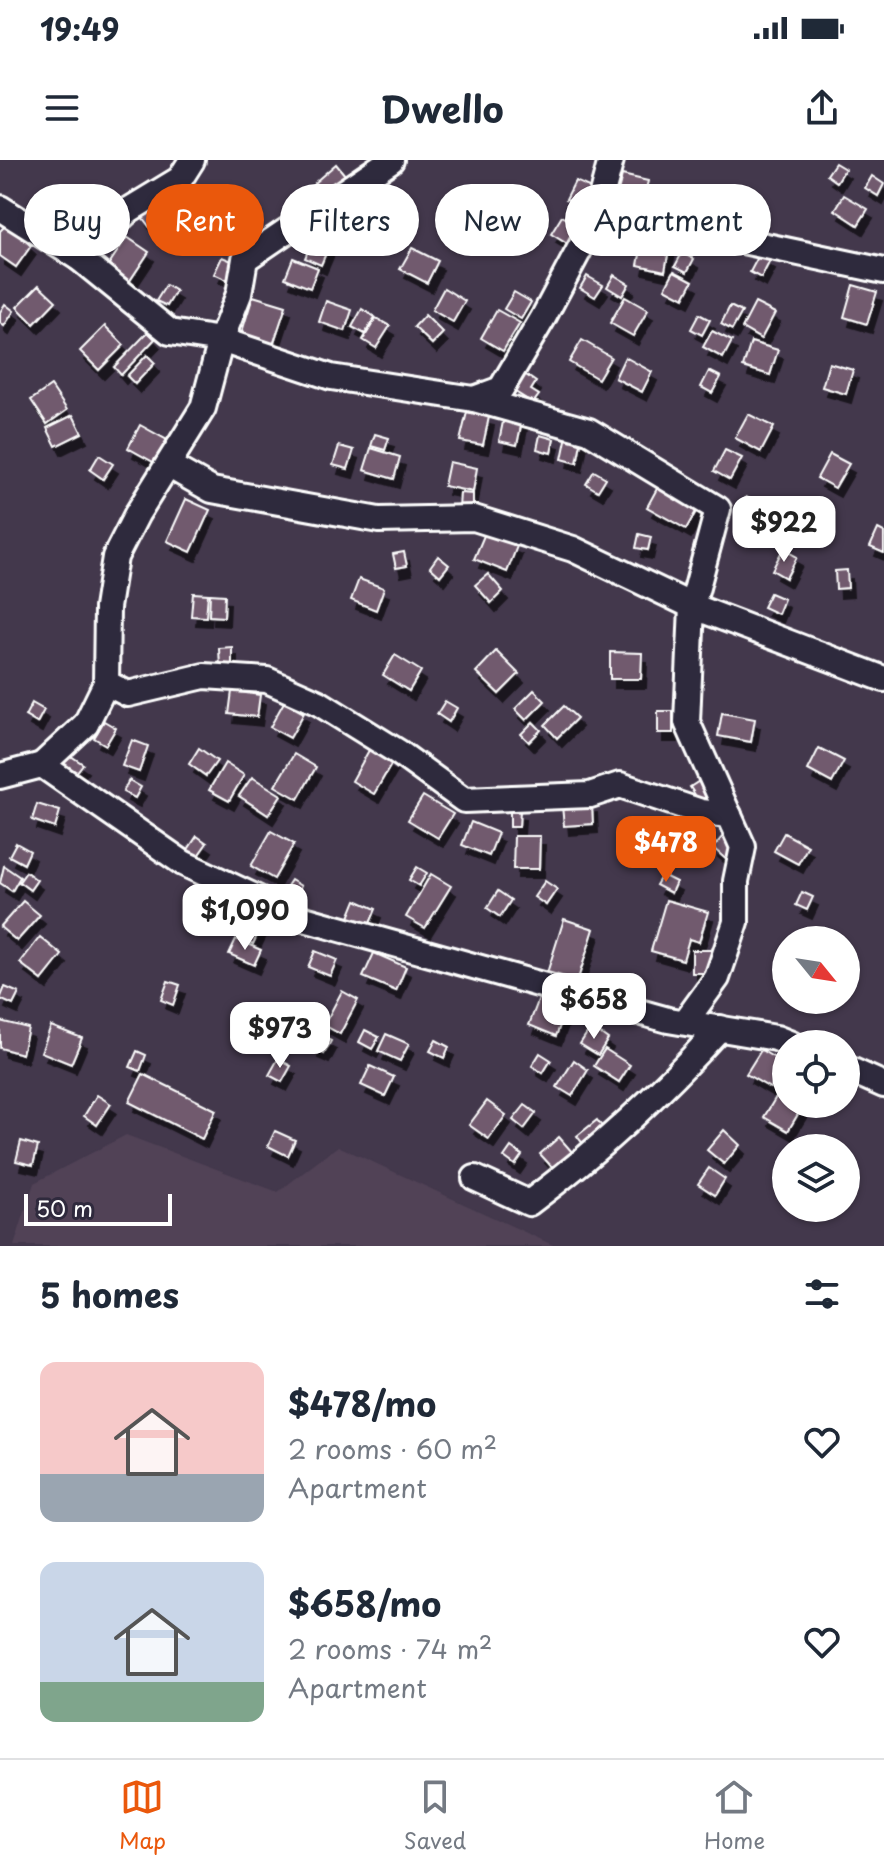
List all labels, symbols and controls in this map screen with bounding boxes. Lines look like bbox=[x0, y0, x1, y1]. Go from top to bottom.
text: 19:49 bbox=[40, 6, 119, 51]
text: Dwello bbox=[380, 81, 504, 135]
icon: menu bbox=[40, 86, 84, 130]
icon: share bbox=[800, 86, 844, 130]
chip: Buy bbox=[24, 184, 130, 256]
chip: Rent bbox=[146, 184, 264, 256]
chip: Filters bbox=[280, 184, 419, 256]
chip: New bbox=[435, 184, 549, 256]
chip: Apartment bbox=[565, 184, 771, 256]
pin: $922 bbox=[737, 496, 831, 564]
text: $922 bbox=[750, 502, 818, 541]
pin: $478 bbox=[619, 816, 713, 884]
text: $478 bbox=[634, 822, 698, 861]
pin: $1,090 bbox=[180, 884, 310, 952]
text: $1,090 bbox=[201, 890, 289, 929]
north arrow bbox=[772, 926, 860, 1014]
map controls bbox=[772, 926, 860, 1222]
pin: $658 bbox=[547, 973, 641, 1041]
text: $658 bbox=[560, 979, 628, 1018]
pin: $973 bbox=[233, 1002, 327, 1070]
text: $973 bbox=[248, 1008, 312, 1047]
button: locate bbox=[772, 1030, 860, 1118]
button: layers bbox=[772, 1134, 860, 1222]
scale bar bbox=[24, 1190, 172, 1226]
text: 50 m bbox=[36, 1191, 93, 1224]
text: 5 homes bbox=[40, 1268, 179, 1320]
icon: filters bbox=[800, 1272, 844, 1316]
text: $478/mo bbox=[288, 1377, 436, 1429]
icon: home bbox=[104, 1394, 200, 1490]
icon: heart bbox=[800, 1420, 844, 1464]
text: 2 rooms · 60 m² bbox=[288, 1429, 497, 1468]
text: Apartment bbox=[288, 1468, 427, 1507]
text: $658/mo bbox=[288, 1577, 441, 1629]
icon: home bbox=[104, 1594, 200, 1690]
icon: heart bbox=[800, 1620, 844, 1664]
text: 2 rooms · 74 m² bbox=[288, 1629, 492, 1668]
text: Apartment bbox=[288, 1668, 427, 1707]
tab: Map bbox=[119, 1775, 166, 1856]
tab: Saved bbox=[404, 1775, 466, 1856]
tab: Home bbox=[704, 1775, 765, 1856]

